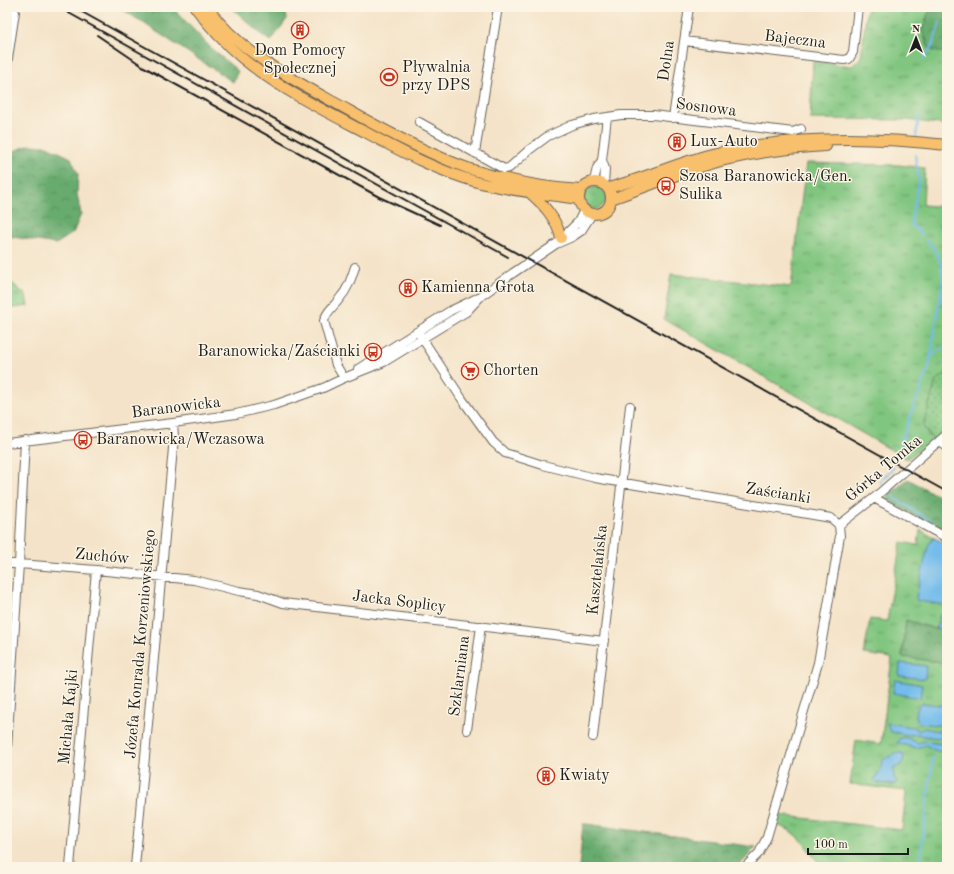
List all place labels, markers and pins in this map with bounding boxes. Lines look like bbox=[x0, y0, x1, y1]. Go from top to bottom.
building icon: Dom Pomocy Społecznej bbox=[290, 20, 310, 40]
place label: Dom Pomocy Społecznej bbox=[254, 43, 346, 77]
place label: Pływalnia przy DPS bbox=[402, 60, 471, 94]
sports icon: Pływalnia przy DPS bbox=[379, 67, 399, 87]
building icon: Lux-Auto bbox=[667, 132, 687, 152]
place label: Lux-Auto bbox=[690, 134, 758, 150]
place label: Szosa Baranowicka/Gen. Sulika bbox=[679, 169, 852, 203]
bus stop icon: Szosa Baranowicka/Gen. Sulika bbox=[656, 176, 676, 196]
building icon: Kamienna Grota bbox=[398, 278, 418, 298]
place label: Kamienna Grota bbox=[421, 280, 535, 296]
bus stop icon: Baranowicka/Zaścianki bbox=[363, 342, 383, 362]
place label: Baranowicka/Zaścianki bbox=[197, 344, 360, 360]
supermarket icon: Chorten bbox=[460, 361, 480, 381]
place label: Chorten bbox=[483, 363, 539, 379]
bus stop icon: Baranowicka/Wczasowa bbox=[73, 430, 93, 450]
place label: Baranowicka/Wczasowa bbox=[96, 432, 265, 448]
building icon: Kwiaty bbox=[536, 766, 556, 786]
place label: Kwiaty bbox=[559, 768, 610, 784]

